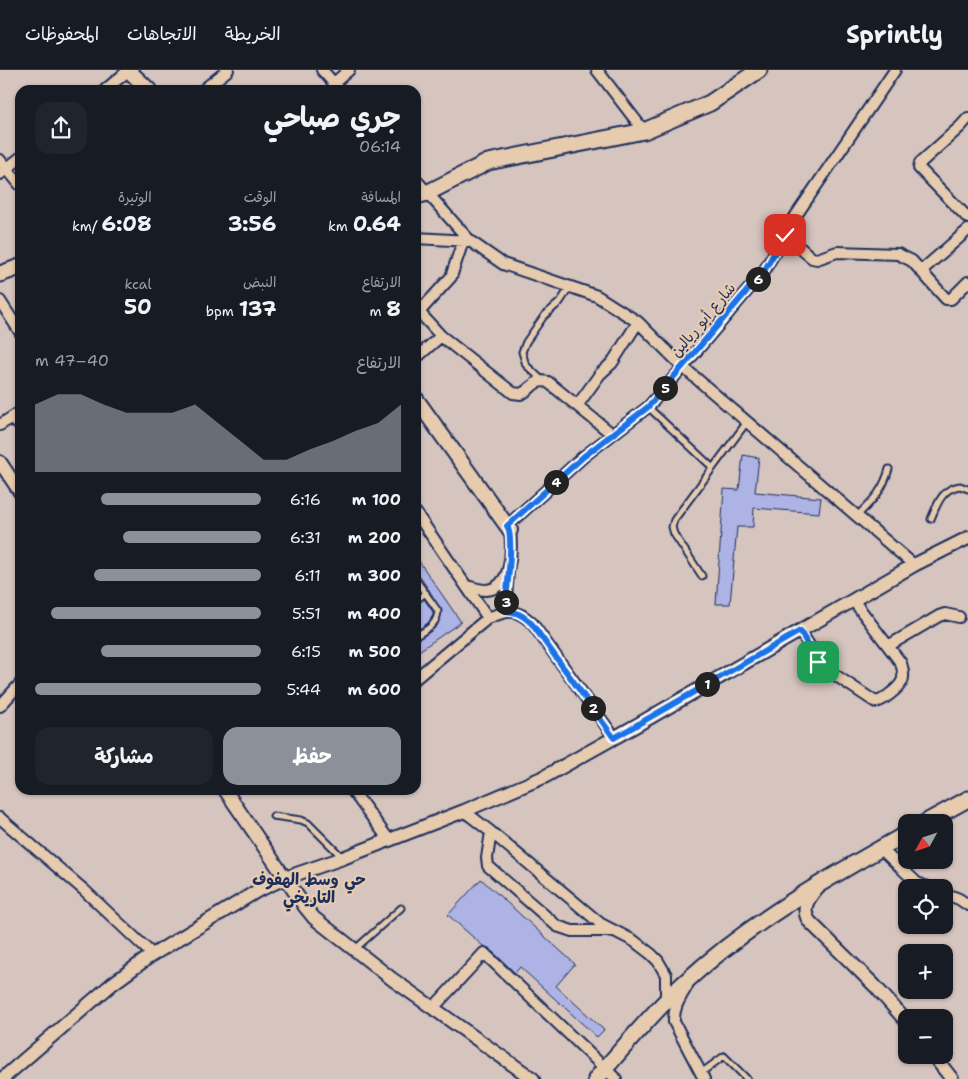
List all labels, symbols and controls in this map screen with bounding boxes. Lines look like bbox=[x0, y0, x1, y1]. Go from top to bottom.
text: Sprintly bbox=[846, 19, 943, 51]
text: المحفوظات bbox=[25, 22, 99, 46]
text: الاتجاهات bbox=[127, 22, 197, 46]
text: الخريطة bbox=[225, 22, 281, 46]
text: جري صباحي bbox=[264, 98, 401, 136]
button: share bbox=[35, 102, 87, 154]
text: 06:14 bbox=[359, 136, 401, 157]
text: الوتيرة bbox=[118, 188, 152, 206]
text: الوقت bbox=[244, 188, 276, 206]
text: المسافة bbox=[361, 188, 401, 206]
text: 6:08 bbox=[102, 210, 152, 238]
text: 3:56 bbox=[228, 210, 276, 238]
text: 0.64 bbox=[353, 210, 401, 238]
pin bbox=[764, 214, 806, 256]
text: /km bbox=[72, 217, 102, 235]
text: km bbox=[328, 217, 353, 235]
icon: check bbox=[771, 221, 799, 249]
pin: 6 bbox=[746, 266, 770, 292]
text: 6 bbox=[754, 270, 763, 288]
text: النبض bbox=[243, 273, 276, 291]
text: الارتفاع bbox=[362, 273, 401, 291]
text: kcal bbox=[124, 275, 152, 293]
street label: شارع أبو ريالين bbox=[666, 279, 740, 361]
text: 50 bbox=[124, 293, 152, 321]
text: 137 bbox=[239, 295, 276, 323]
text: 8 bbox=[386, 295, 401, 323]
text: bpm bbox=[206, 302, 239, 320]
text: m bbox=[369, 302, 386, 320]
text: 40–47 m bbox=[35, 350, 109, 371]
text: الارتفاع bbox=[356, 352, 401, 373]
pin: 5 bbox=[652, 376, 678, 400]
text: 5 bbox=[661, 379, 670, 397]
pin: 4 bbox=[544, 470, 568, 494]
text: 4 bbox=[552, 473, 561, 491]
text: 6:16 bbox=[290, 489, 321, 510]
text: 100 m bbox=[352, 489, 401, 510]
text: 6:31 bbox=[290, 527, 321, 548]
text: 200 m bbox=[348, 527, 401, 548]
text: 6:11 bbox=[294, 565, 321, 586]
text: 300 m bbox=[347, 565, 401, 586]
pin: 3 bbox=[494, 590, 518, 614]
text: 3 bbox=[502, 593, 511, 611]
text: 5:51 bbox=[292, 603, 321, 624]
text: 400 m bbox=[347, 603, 401, 624]
text: 6:15 bbox=[291, 641, 321, 662]
text: 500 m bbox=[349, 641, 401, 662]
pin bbox=[797, 641, 839, 683]
icon: arrive bbox=[804, 648, 832, 676]
pin: 1 bbox=[694, 672, 720, 696]
text: 1 bbox=[704, 675, 711, 693]
text: 5:44 bbox=[286, 679, 321, 700]
text: 600 m bbox=[347, 679, 401, 700]
pin: 2 bbox=[580, 696, 606, 720]
text: 2 bbox=[589, 699, 598, 717]
button: مشاركة bbox=[35, 727, 213, 785]
button: حفظ bbox=[223, 727, 401, 785]
north arrow bbox=[898, 814, 952, 869]
map controls bbox=[898, 814, 953, 1064]
district label: حي وسط الهفوف التاريخي bbox=[252, 869, 366, 912]
button: locate bbox=[898, 879, 953, 934]
button: + bbox=[898, 944, 953, 999]
button: − bbox=[898, 1009, 953, 1064]

